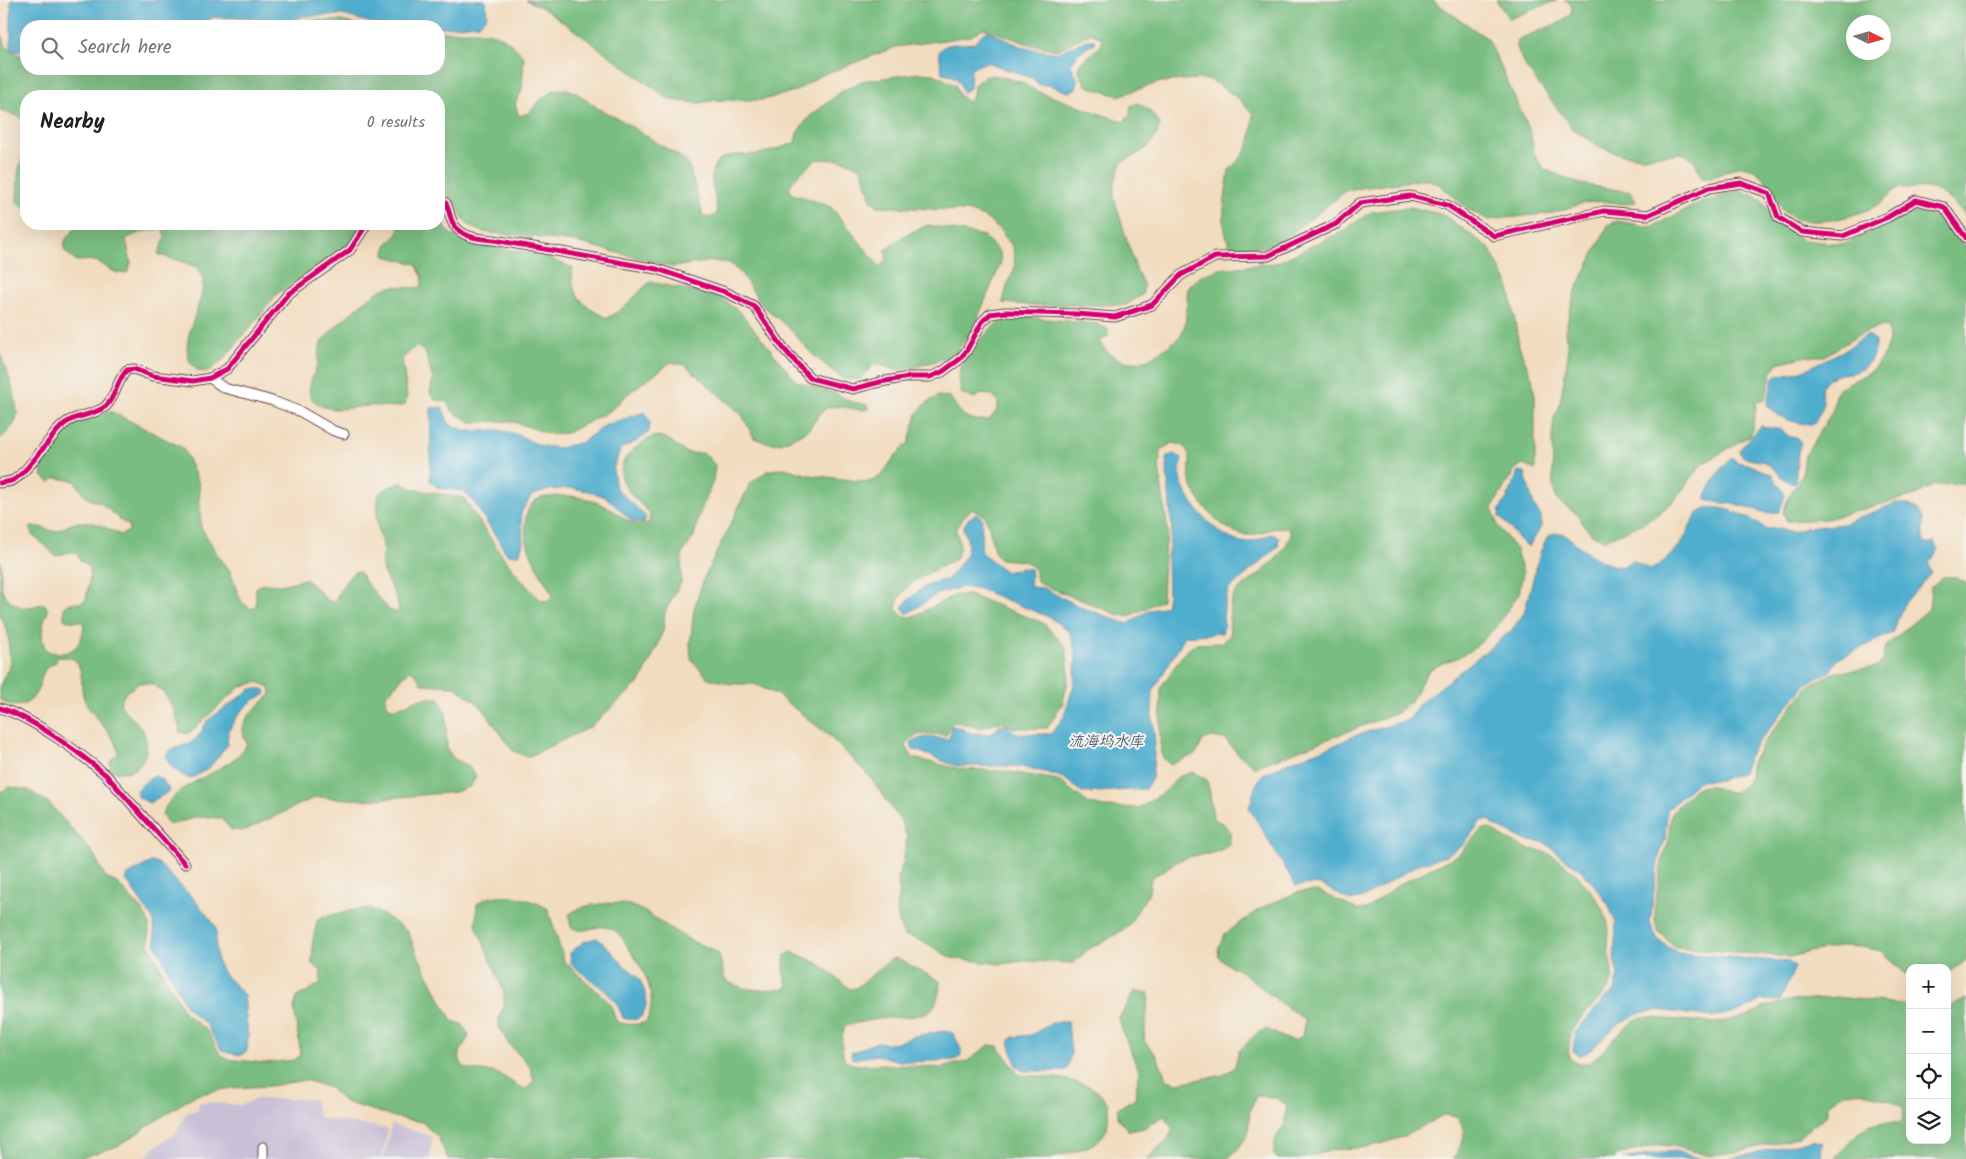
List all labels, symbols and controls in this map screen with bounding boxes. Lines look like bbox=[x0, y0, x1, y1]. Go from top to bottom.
north arrow bbox=[1846, 15, 1891, 60]
search box bbox=[20, 20, 445, 75]
text: Search here bbox=[78, 33, 172, 63]
icon: search bbox=[38, 34, 66, 62]
text: Nearby bbox=[40, 106, 105, 139]
text: 0 results bbox=[367, 110, 425, 135]
water label: 流海坞水库 bbox=[1068, 730, 1144, 754]
map controls bbox=[1906, 964, 1951, 1144]
button: + bbox=[1906, 964, 1951, 1009]
button: − bbox=[1906, 1009, 1951, 1054]
button: locate bbox=[1906, 1054, 1951, 1099]
button: layers bbox=[1906, 1099, 1951, 1144]

